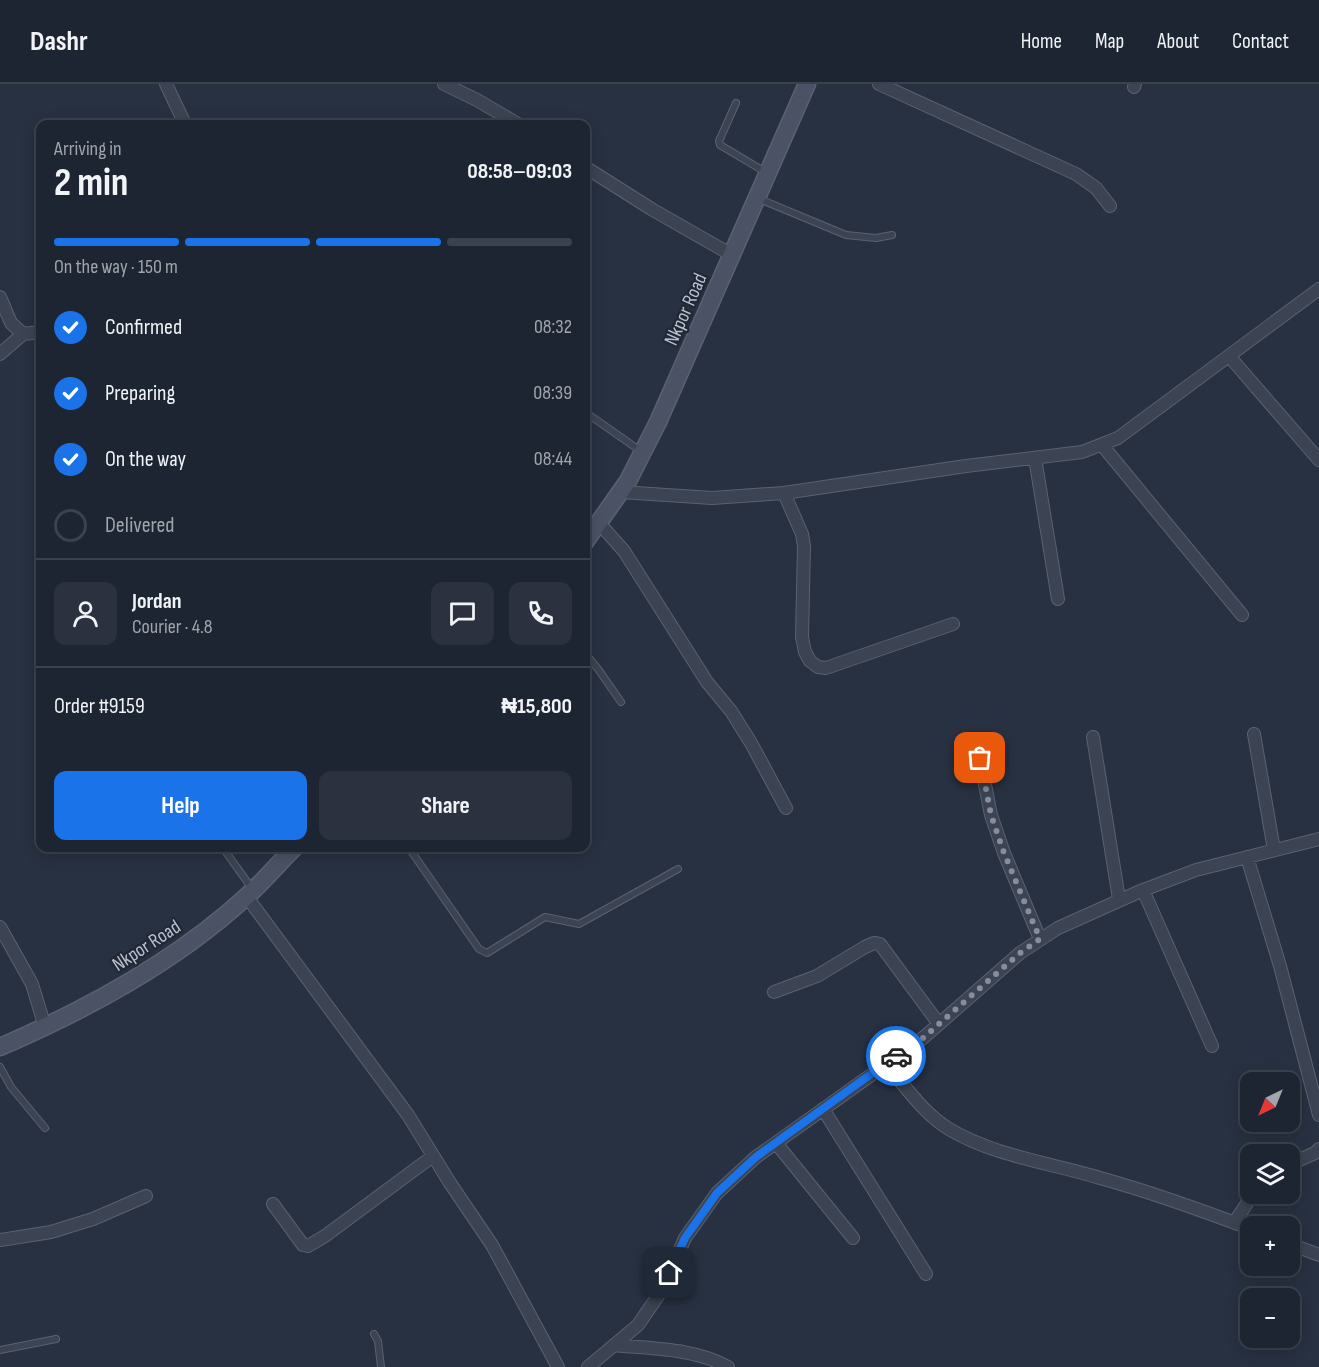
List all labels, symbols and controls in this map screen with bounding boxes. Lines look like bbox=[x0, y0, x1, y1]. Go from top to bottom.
text: Dashr bbox=[30, 25, 88, 58]
text: Home bbox=[1021, 29, 1062, 54]
text: Map bbox=[1095, 29, 1124, 54]
text: About bbox=[1157, 29, 1199, 54]
text: Contact bbox=[1232, 29, 1289, 54]
text: Arriving in bbox=[54, 137, 122, 161]
text: 08:58–09:03 bbox=[467, 158, 572, 185]
text: 2 min bbox=[54, 160, 128, 207]
text: On the way · 150 m bbox=[54, 255, 178, 279]
street label: Nkpor Road bbox=[659, 270, 712, 349]
icon: check bbox=[54, 311, 87, 344]
text: Confirmed bbox=[105, 314, 182, 341]
text: 08:32 bbox=[534, 315, 572, 339]
icon: check bbox=[54, 377, 87, 410]
text: Preparing bbox=[105, 380, 175, 407]
text: 08:39 bbox=[533, 381, 572, 405]
icon: check bbox=[54, 443, 87, 476]
text: On the way bbox=[105, 446, 186, 473]
text: 08:44 bbox=[534, 447, 572, 471]
text: Delivered bbox=[105, 512, 174, 539]
button: person bbox=[54, 582, 117, 645]
button: chat bbox=[431, 582, 494, 645]
button: phone bbox=[509, 582, 572, 645]
text: Jordan bbox=[132, 588, 181, 615]
text: Courier · 4.8 bbox=[132, 615, 213, 639]
text: Order #9159 bbox=[54, 693, 145, 720]
text: ₦15,800 bbox=[501, 693, 572, 720]
pin bbox=[954, 732, 1005, 783]
icon: bag bbox=[963, 741, 996, 774]
button: Help bbox=[54, 771, 307, 840]
button: Share bbox=[319, 771, 572, 840]
street label: Nkpor Road bbox=[108, 915, 185, 977]
courier bbox=[866, 1026, 926, 1086]
icon: car bbox=[880, 1040, 913, 1073]
north arrow bbox=[1240, 1072, 1300, 1132]
map controls bbox=[1240, 1072, 1300, 1348]
button: layers bbox=[1240, 1144, 1300, 1204]
button: + bbox=[1240, 1216, 1300, 1276]
pin bbox=[643, 1247, 694, 1298]
icon: home bbox=[652, 1256, 685, 1289]
button: − bbox=[1240, 1288, 1300, 1348]

